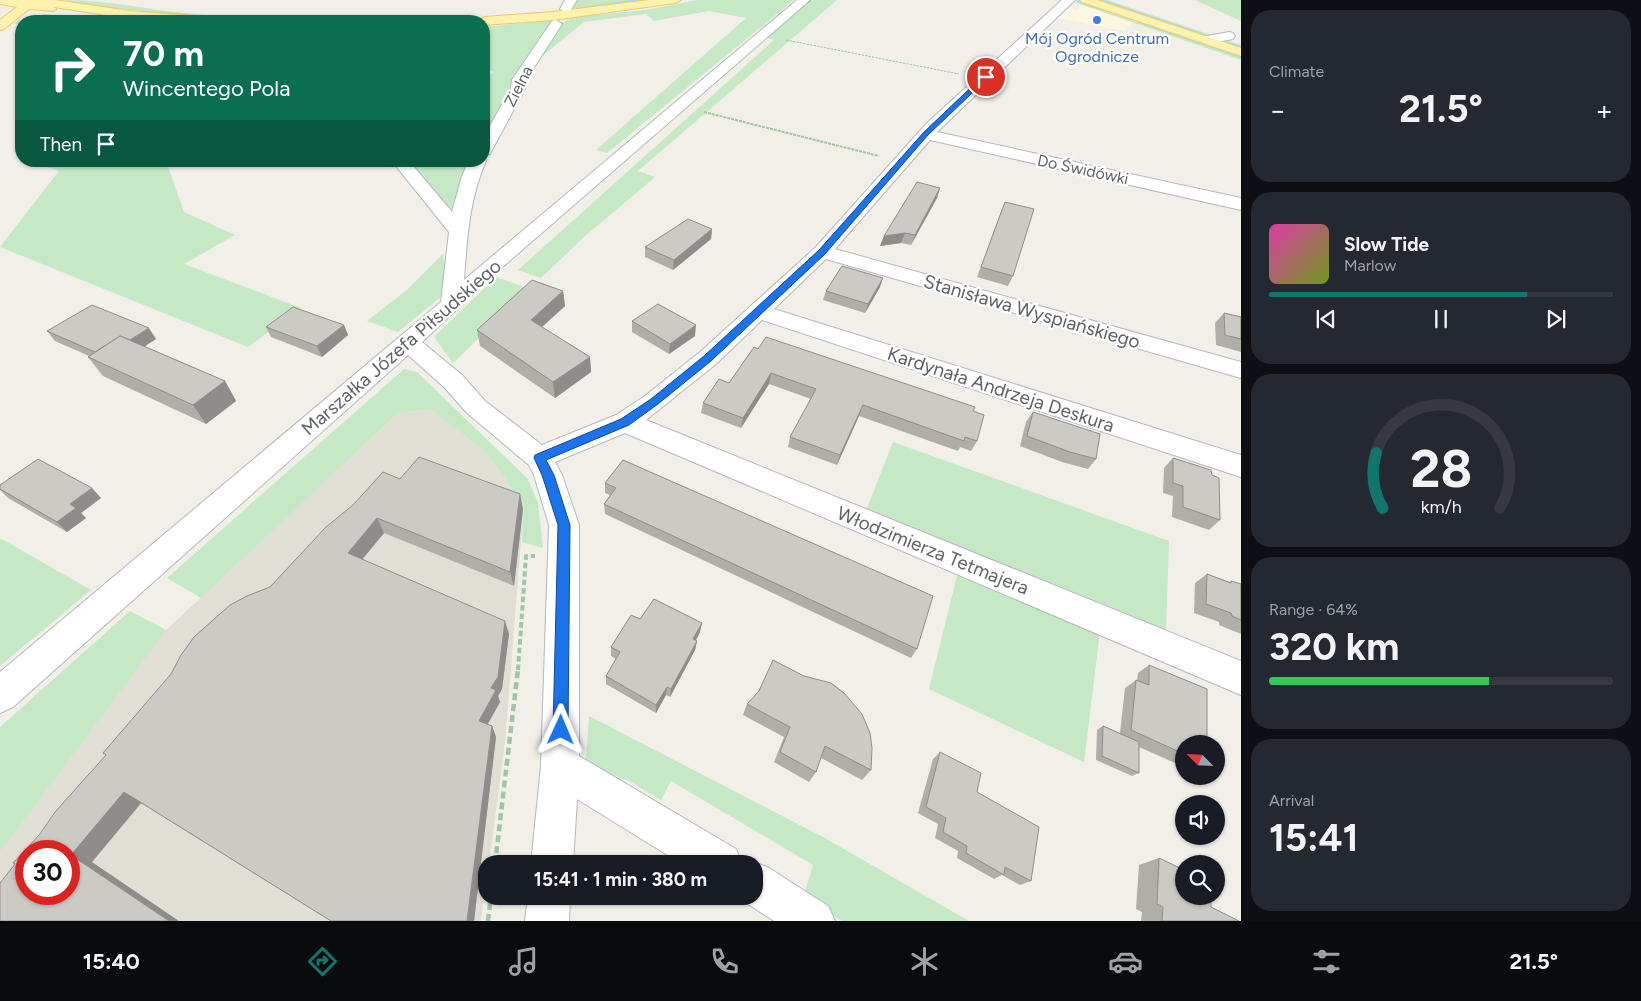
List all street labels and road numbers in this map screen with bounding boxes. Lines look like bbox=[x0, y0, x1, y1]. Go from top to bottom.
street label: Zielna bbox=[500, 63, 537, 110]
street label: Do Świdówki bbox=[1036, 151, 1130, 188]
street label: Marszałka Józefa Piłsudskiego bbox=[297, 254, 506, 440]
street label: Stanisława Wyspiańskiego bbox=[921, 270, 1143, 353]
street label: Kardynała Andrzeja Deskura bbox=[885, 342, 1117, 437]
street label: Włodzimierza Tetmajera bbox=[834, 501, 1032, 600]

